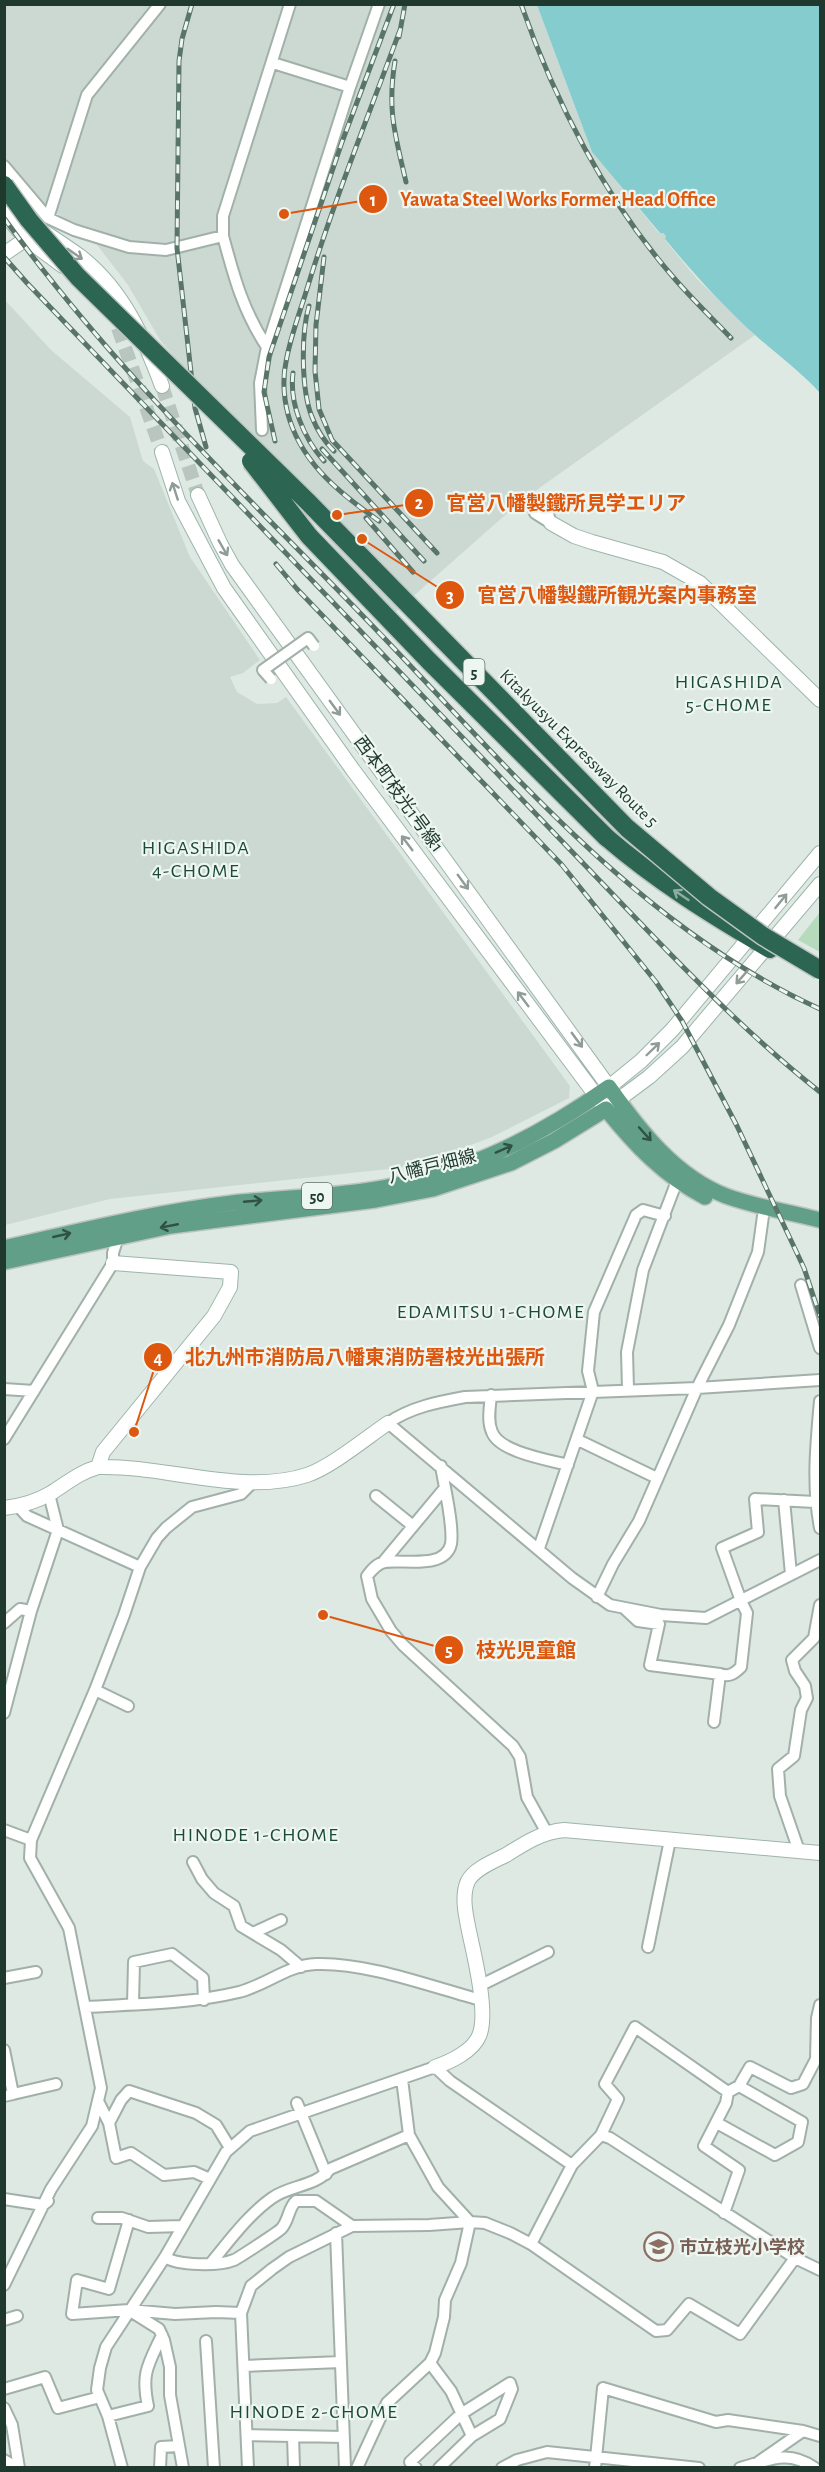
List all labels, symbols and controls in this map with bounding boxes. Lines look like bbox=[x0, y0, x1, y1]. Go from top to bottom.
callout: Yawata Steel Works Former Head Office bbox=[358, 180, 728, 218]
text: Yawata Steel Works Former Head Office bbox=[400, 190, 716, 210]
text: 1 bbox=[370, 192, 376, 210]
one-way arrow bbox=[67, 248, 83, 260]
one-way arrow bbox=[169, 482, 180, 501]
callout: 官営八幡製鐵所見学エリア bbox=[404, 484, 698, 522]
text: 官営八幡製鐵所見学エリア bbox=[446, 492, 686, 514]
text: 2 bbox=[415, 495, 424, 513]
one-way arrow bbox=[217, 539, 229, 556]
callout: 官営八幡製鐵所観光案内事務室 bbox=[435, 576, 769, 614]
text: 官営八幡製鐵所観光案内事務室 bbox=[477, 584, 757, 606]
text: 3 bbox=[446, 588, 454, 606]
road number: 5 bbox=[464, 659, 484, 685]
street label: Kitakyusyu Expressway Route 5 bbox=[496, 666, 661, 831]
district label: HIGASHIDA 5-CHOME bbox=[675, 672, 783, 715]
one-way arrow bbox=[329, 699, 342, 715]
street label: 西本町枝光1号線1 bbox=[350, 732, 448, 856]
one-way arrow bbox=[400, 835, 413, 851]
district label: HIGASHIDA 4-CHOME bbox=[142, 838, 250, 881]
one-way arrow bbox=[456, 874, 469, 890]
one-way arrow bbox=[674, 889, 690, 901]
one-way arrow bbox=[774, 894, 787, 910]
one-way arrow bbox=[735, 969, 749, 984]
one-way arrow bbox=[517, 992, 529, 1008]
one-way arrow bbox=[570, 1032, 583, 1048]
one-way arrow bbox=[646, 1042, 661, 1056]
one-way arrow bbox=[638, 1126, 652, 1141]
one-way arrow bbox=[495, 1143, 513, 1155]
street label: 八幡戸畑線 bbox=[386, 1145, 478, 1187]
road number: 50 bbox=[302, 1183, 332, 1209]
one-way arrow bbox=[243, 1196, 263, 1207]
one-way arrow bbox=[160, 1221, 180, 1232]
one-way arrow bbox=[52, 1229, 71, 1241]
district label: EDAMITSU 1-CHOME bbox=[397, 1302, 585, 1322]
callout: 北九州市消防局八幡東消防署枝光出張所 bbox=[143, 1338, 557, 1376]
text: 北九州市消防局八幡東消防署枝光出張所 bbox=[185, 1346, 545, 1368]
text: 4 bbox=[153, 1350, 163, 1368]
callout: 枝光児童館 bbox=[434, 1631, 588, 1669]
text: 枝光児童館 bbox=[476, 1640, 576, 1661]
text: 5 bbox=[445, 1642, 453, 1660]
district label: HINODE 1-CHOME bbox=[173, 1825, 339, 1845]
school or university icon: 市立枝光小学校 bbox=[642, 2231, 674, 2263]
place label: 市立枝光小学校 bbox=[679, 2237, 805, 2257]
district label: HINODE 2-CHOME bbox=[229, 2402, 399, 2422]

